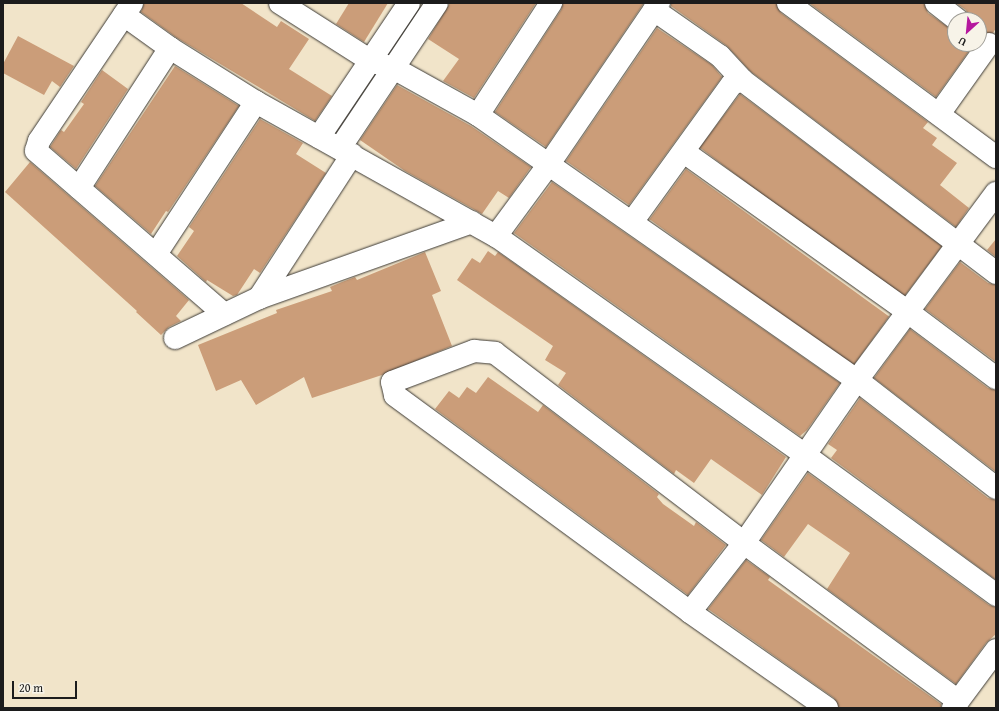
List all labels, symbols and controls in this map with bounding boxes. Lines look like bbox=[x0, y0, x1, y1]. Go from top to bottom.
north arrow bbox=[947, 12, 987, 52]
text: U bbox=[955, 33, 969, 51]
scale bar bbox=[14, 673, 79, 699]
text: 20 m bbox=[19, 679, 43, 696]

